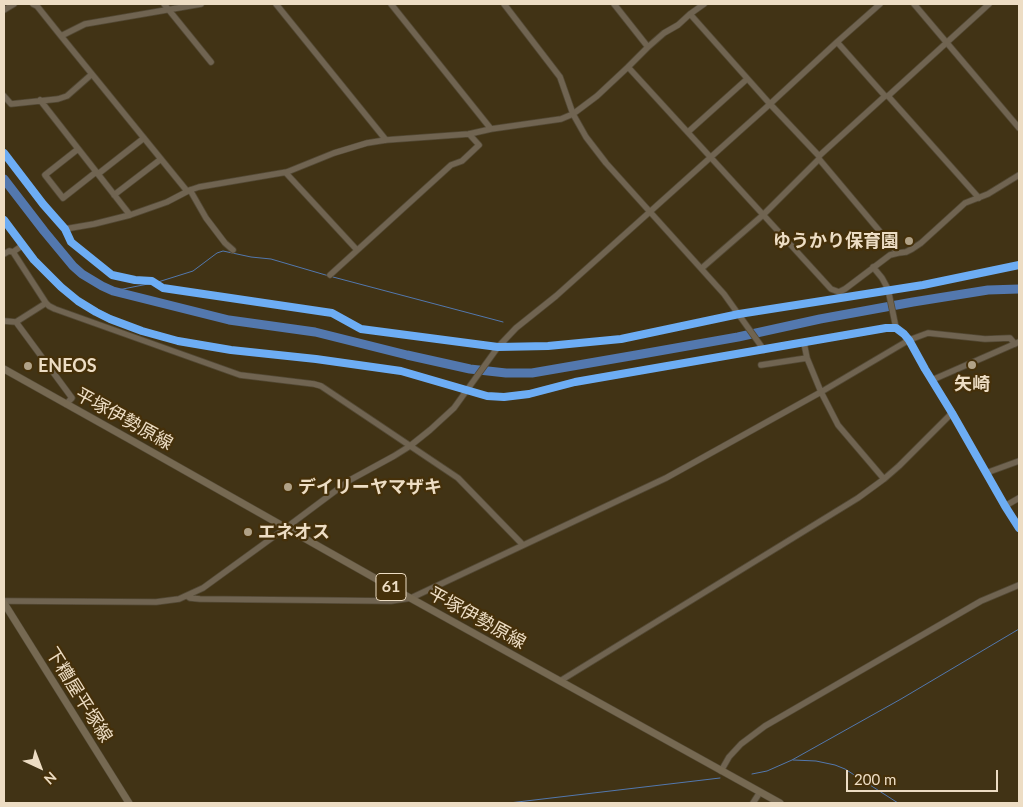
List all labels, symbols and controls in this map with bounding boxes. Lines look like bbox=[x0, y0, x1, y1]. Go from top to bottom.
place label: ゆうかり保育園 bbox=[773, 230, 899, 252]
marker: ゆうかり保育園 bbox=[903, 235, 915, 247]
place label: ENEOS bbox=[38, 355, 97, 377]
marker: 矢崎 bbox=[966, 359, 978, 371]
marker: ENEOS bbox=[22, 360, 34, 372]
place label: 矢崎 bbox=[954, 373, 990, 395]
street label: 平塚伊勢原線 bbox=[72, 383, 176, 455]
place label: デイリーヤマザキ bbox=[298, 476, 442, 498]
marker: デイリーヤマザキ bbox=[282, 481, 294, 493]
place label: エネオス bbox=[258, 521, 330, 543]
marker: エネオス bbox=[242, 526, 254, 538]
road number: 61 bbox=[376, 574, 406, 600]
street label: 平塚伊勢原線 bbox=[425, 582, 529, 654]
street label: 下糟屋平塚線 bbox=[41, 643, 117, 747]
north arrow bbox=[15, 742, 65, 792]
scale bar bbox=[848, 760, 1000, 792]
text: N bbox=[41, 768, 60, 788]
text: 200 m bbox=[854, 770, 896, 788]

